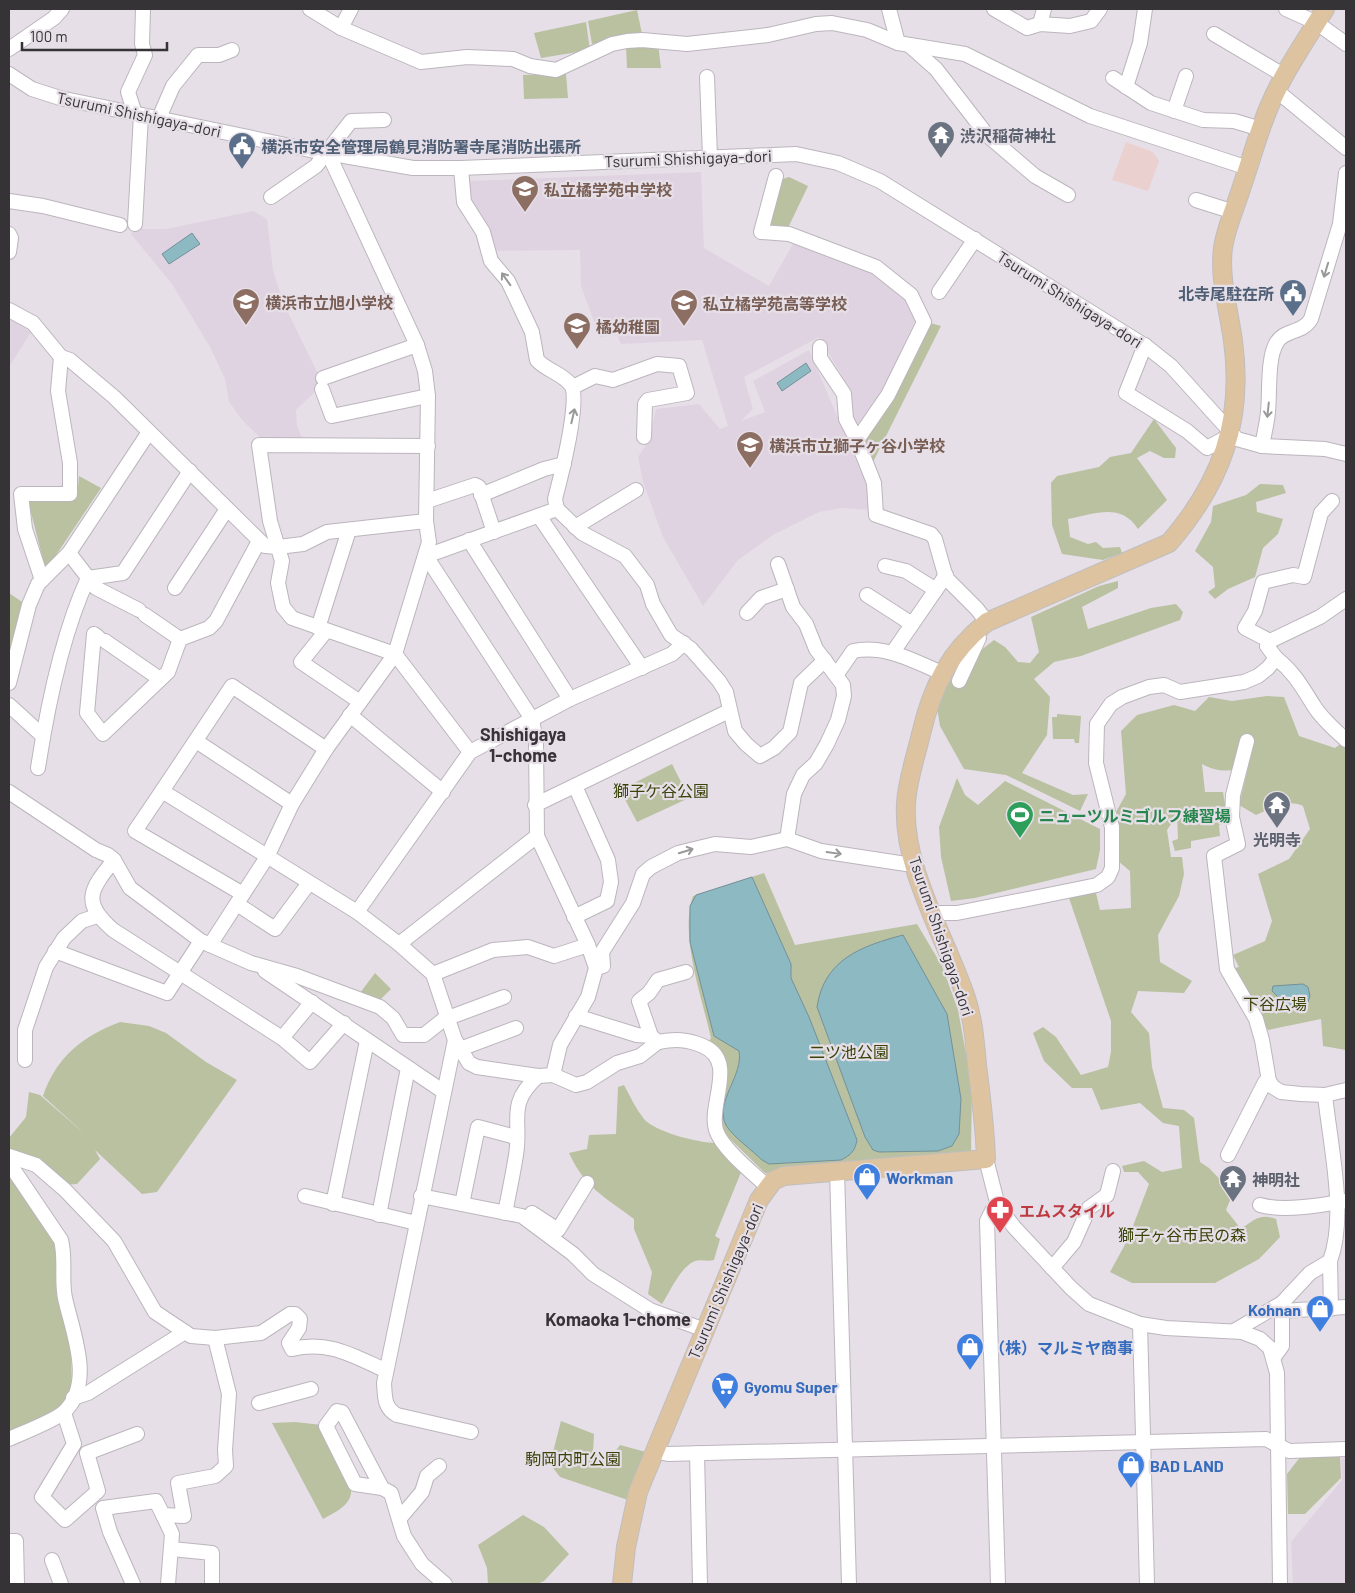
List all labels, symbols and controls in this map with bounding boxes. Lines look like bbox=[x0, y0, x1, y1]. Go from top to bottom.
scale bar bbox=[22, 20, 168, 52]
text: 100 m bbox=[30, 27, 68, 45]
street label: Tsurumi Shishigaya-dori bbox=[55, 87, 223, 141]
temple icon: 渋沢稲荷神社 bbox=[926, 120, 956, 159]
place label: 渋沢稲荷神社 bbox=[960, 126, 1056, 145]
public building icon: 横浜市安全管理局鶴見消防署寺尾消防出張所 bbox=[227, 131, 257, 170]
place label: 横浜市安全管理局鶴見消防署寺尾消防出張所 bbox=[261, 137, 581, 156]
street label: Tsurumi Shishigaya-dori bbox=[604, 146, 772, 170]
school or university icon: 私立橘学苑中学校 bbox=[510, 174, 540, 213]
place label: 私立橘学苑中学校 bbox=[544, 180, 672, 199]
street label: Tsurumi Shishigaya-dori bbox=[994, 247, 1146, 351]
one-way arrow bbox=[1320, 262, 1330, 278]
one-way arrow bbox=[501, 272, 511, 286]
public building icon: 北寺尾駐在所 bbox=[1278, 278, 1308, 317]
place label: 北寺尾駐在所 bbox=[1178, 284, 1274, 303]
school or university icon: 横浜市立旭小学校 bbox=[231, 287, 261, 326]
school or university icon: 私立橘学苑高等学校 bbox=[669, 288, 699, 327]
place label: 横浜市立旭小学校 bbox=[265, 293, 393, 312]
place label: 私立橘学苑高等学校 bbox=[703, 294, 847, 313]
school or university icon: 橘幼稚園 bbox=[562, 311, 592, 350]
place label: 橘幼稚園 bbox=[596, 317, 660, 336]
one-way arrow bbox=[1263, 402, 1273, 418]
one-way arrow bbox=[569, 408, 578, 424]
school or university icon: 横浜市立獅子ヶ谷小学校 bbox=[735, 430, 765, 469]
place label: 横浜市立獅子ヶ谷小学校 bbox=[769, 436, 945, 455]
district label: Shishigaya 1-chome bbox=[480, 723, 566, 766]
park label: 獅子ケ谷公園 bbox=[613, 781, 709, 800]
temple icon: 光明寺 bbox=[1262, 790, 1292, 829]
sports icon: ニューツルミゴルフ練習場 bbox=[1005, 800, 1035, 839]
place label: ニューツルミゴルフ練習場 bbox=[1039, 806, 1231, 825]
place label: 光明寺 bbox=[1253, 830, 1301, 849]
one-way arrow bbox=[677, 845, 693, 855]
one-way arrow bbox=[825, 848, 841, 858]
street label: Tsurumi Shishigaya-dori bbox=[906, 854, 978, 1018]
park label: 下谷広場 bbox=[1243, 994, 1307, 1013]
park label: 二ツ池公園 bbox=[809, 1042, 889, 1061]
shop icon: Workman bbox=[852, 1162, 882, 1201]
temple icon: 神明社 bbox=[1218, 1164, 1248, 1203]
place label: Workman bbox=[886, 1168, 953, 1187]
place label: 神明社 bbox=[1252, 1170, 1300, 1189]
pharmacy icon: エムスタイル bbox=[985, 1195, 1015, 1234]
street label: Tsurumi Shishigaya-dori bbox=[684, 1200, 766, 1362]
place label: エムスタイル bbox=[1019, 1201, 1115, 1220]
park label: 獅子ヶ谷市民の森 bbox=[1118, 1225, 1246, 1244]
shop icon: Kohnan bbox=[1305, 1294, 1335, 1333]
place label: Kohnan bbox=[1248, 1300, 1301, 1319]
district label: Komaoka 1-chome bbox=[545, 1308, 691, 1330]
shop icon: （株）マルミヤ商事 bbox=[955, 1332, 985, 1371]
place label: （株）マルミヤ商事 bbox=[989, 1338, 1133, 1357]
supermarket icon: Gyomu Super bbox=[710, 1371, 740, 1410]
place label: Gyomu Super bbox=[744, 1377, 838, 1396]
park label: 駒岡内町公園 bbox=[525, 1449, 621, 1468]
shop icon: BAD LAND bbox=[1116, 1450, 1146, 1489]
place label: BAD LAND bbox=[1150, 1456, 1224, 1475]

